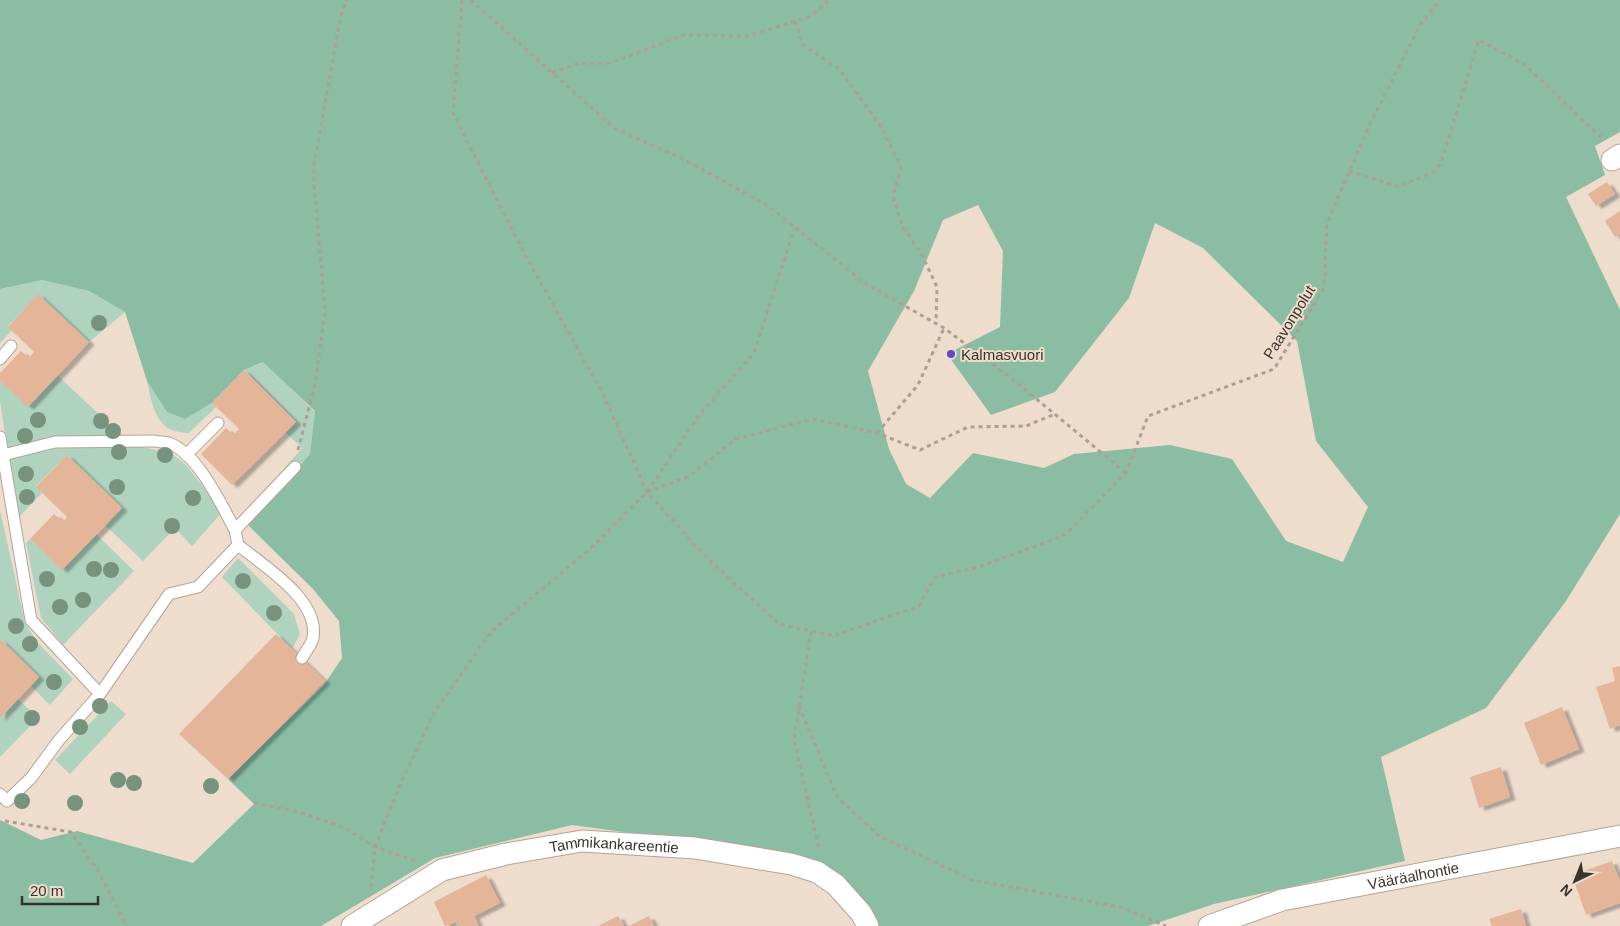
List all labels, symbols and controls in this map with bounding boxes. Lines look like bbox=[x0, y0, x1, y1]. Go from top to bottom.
street label: Paavonpolut bbox=[1260, 281, 1319, 362]
place label: Kalmasvuori bbox=[961, 346, 1044, 363]
marker: Kalmasvuori bbox=[945, 348, 957, 360]
street label: Tammikankareentie bbox=[548, 832, 679, 855]
north arrow bbox=[1550, 856, 1600, 906]
street label: Vääräalhontie bbox=[1366, 858, 1460, 892]
scale bar bbox=[22, 874, 99, 906]
text: N bbox=[1557, 881, 1575, 900]
text: 20 m bbox=[30, 882, 63, 899]

